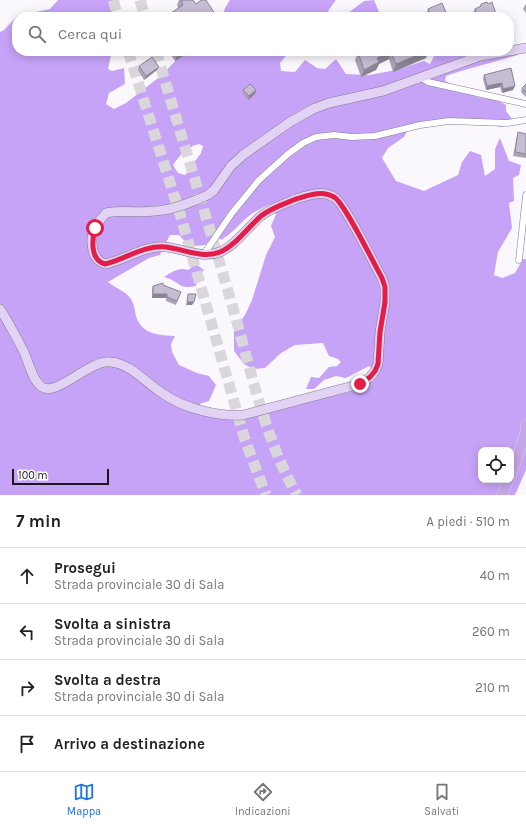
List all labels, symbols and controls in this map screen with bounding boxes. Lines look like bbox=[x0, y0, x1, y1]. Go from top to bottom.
search box bbox=[12, 12, 514, 56]
icon: search bbox=[26, 23, 48, 45]
text: Cerca qui bbox=[58, 25, 122, 43]
route start bbox=[86, 219, 104, 237]
route end bbox=[351, 375, 369, 393]
map controls bbox=[478, 447, 514, 483]
button: locate bbox=[478, 447, 514, 483]
scale bar bbox=[12, 467, 109, 486]
text: 100 m bbox=[18, 469, 48, 482]
text: 7 min bbox=[16, 511, 61, 531]
text: A piedi · 510 m bbox=[427, 514, 510, 529]
text: Prosegui bbox=[54, 559, 116, 577]
icon: ahead bbox=[16, 565, 38, 587]
text: 40 m bbox=[480, 568, 510, 583]
text: Strada provinciale 30 di Sala bbox=[54, 577, 224, 592]
text: Svolta a sinistra bbox=[54, 615, 171, 633]
icon: left bbox=[16, 621, 38, 643]
text: 260 m bbox=[472, 624, 510, 639]
text: Strada provinciale 30 di Sala bbox=[54, 633, 224, 648]
text: Svolta a destra bbox=[54, 671, 161, 689]
icon: right bbox=[16, 677, 38, 699]
text: 210 m bbox=[475, 680, 510, 695]
text: Strada provinciale 30 di Sala bbox=[54, 689, 224, 704]
icon: arrive bbox=[16, 733, 38, 755]
text: Arrivo a destinazione bbox=[54, 735, 205, 753]
tab: Mappa bbox=[67, 781, 101, 818]
tab: Indicazioni bbox=[235, 781, 291, 818]
tab: Salvati bbox=[424, 781, 459, 818]

